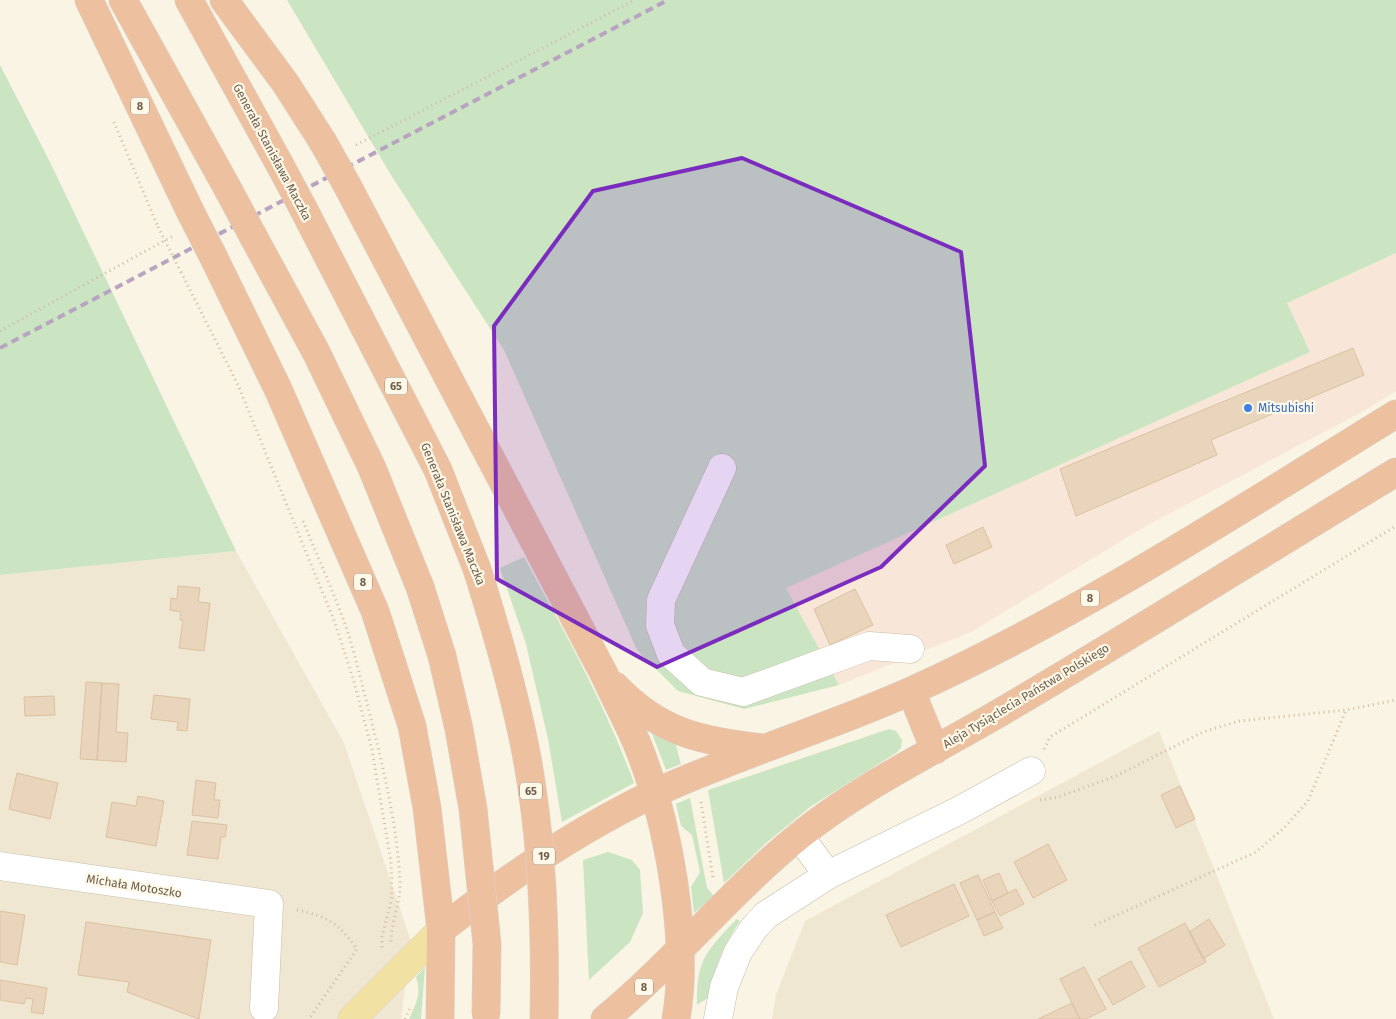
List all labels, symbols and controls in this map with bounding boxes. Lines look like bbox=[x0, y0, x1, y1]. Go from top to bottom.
street label: Generała Stanisława Maczka bbox=[230, 81, 314, 223]
road number: 8 bbox=[131, 98, 149, 114]
road number: 65 bbox=[385, 378, 407, 394]
place label: Mitsubishi bbox=[1258, 401, 1314, 415]
marker: Mitsubishi bbox=[1242, 402, 1254, 414]
street label: Generała Stanisława Maczka bbox=[418, 441, 488, 587]
road number: 8 bbox=[354, 574, 372, 590]
road number: 8 bbox=[1081, 590, 1099, 606]
street label: Aleja Tysiąclecia Państwa Polskiego bbox=[940, 641, 1112, 751]
road number: 65 bbox=[520, 782, 542, 799]
road number: 19 bbox=[533, 848, 555, 864]
street label: Michała Motoszko bbox=[85, 872, 183, 900]
road number: 8 bbox=[635, 979, 653, 996]

